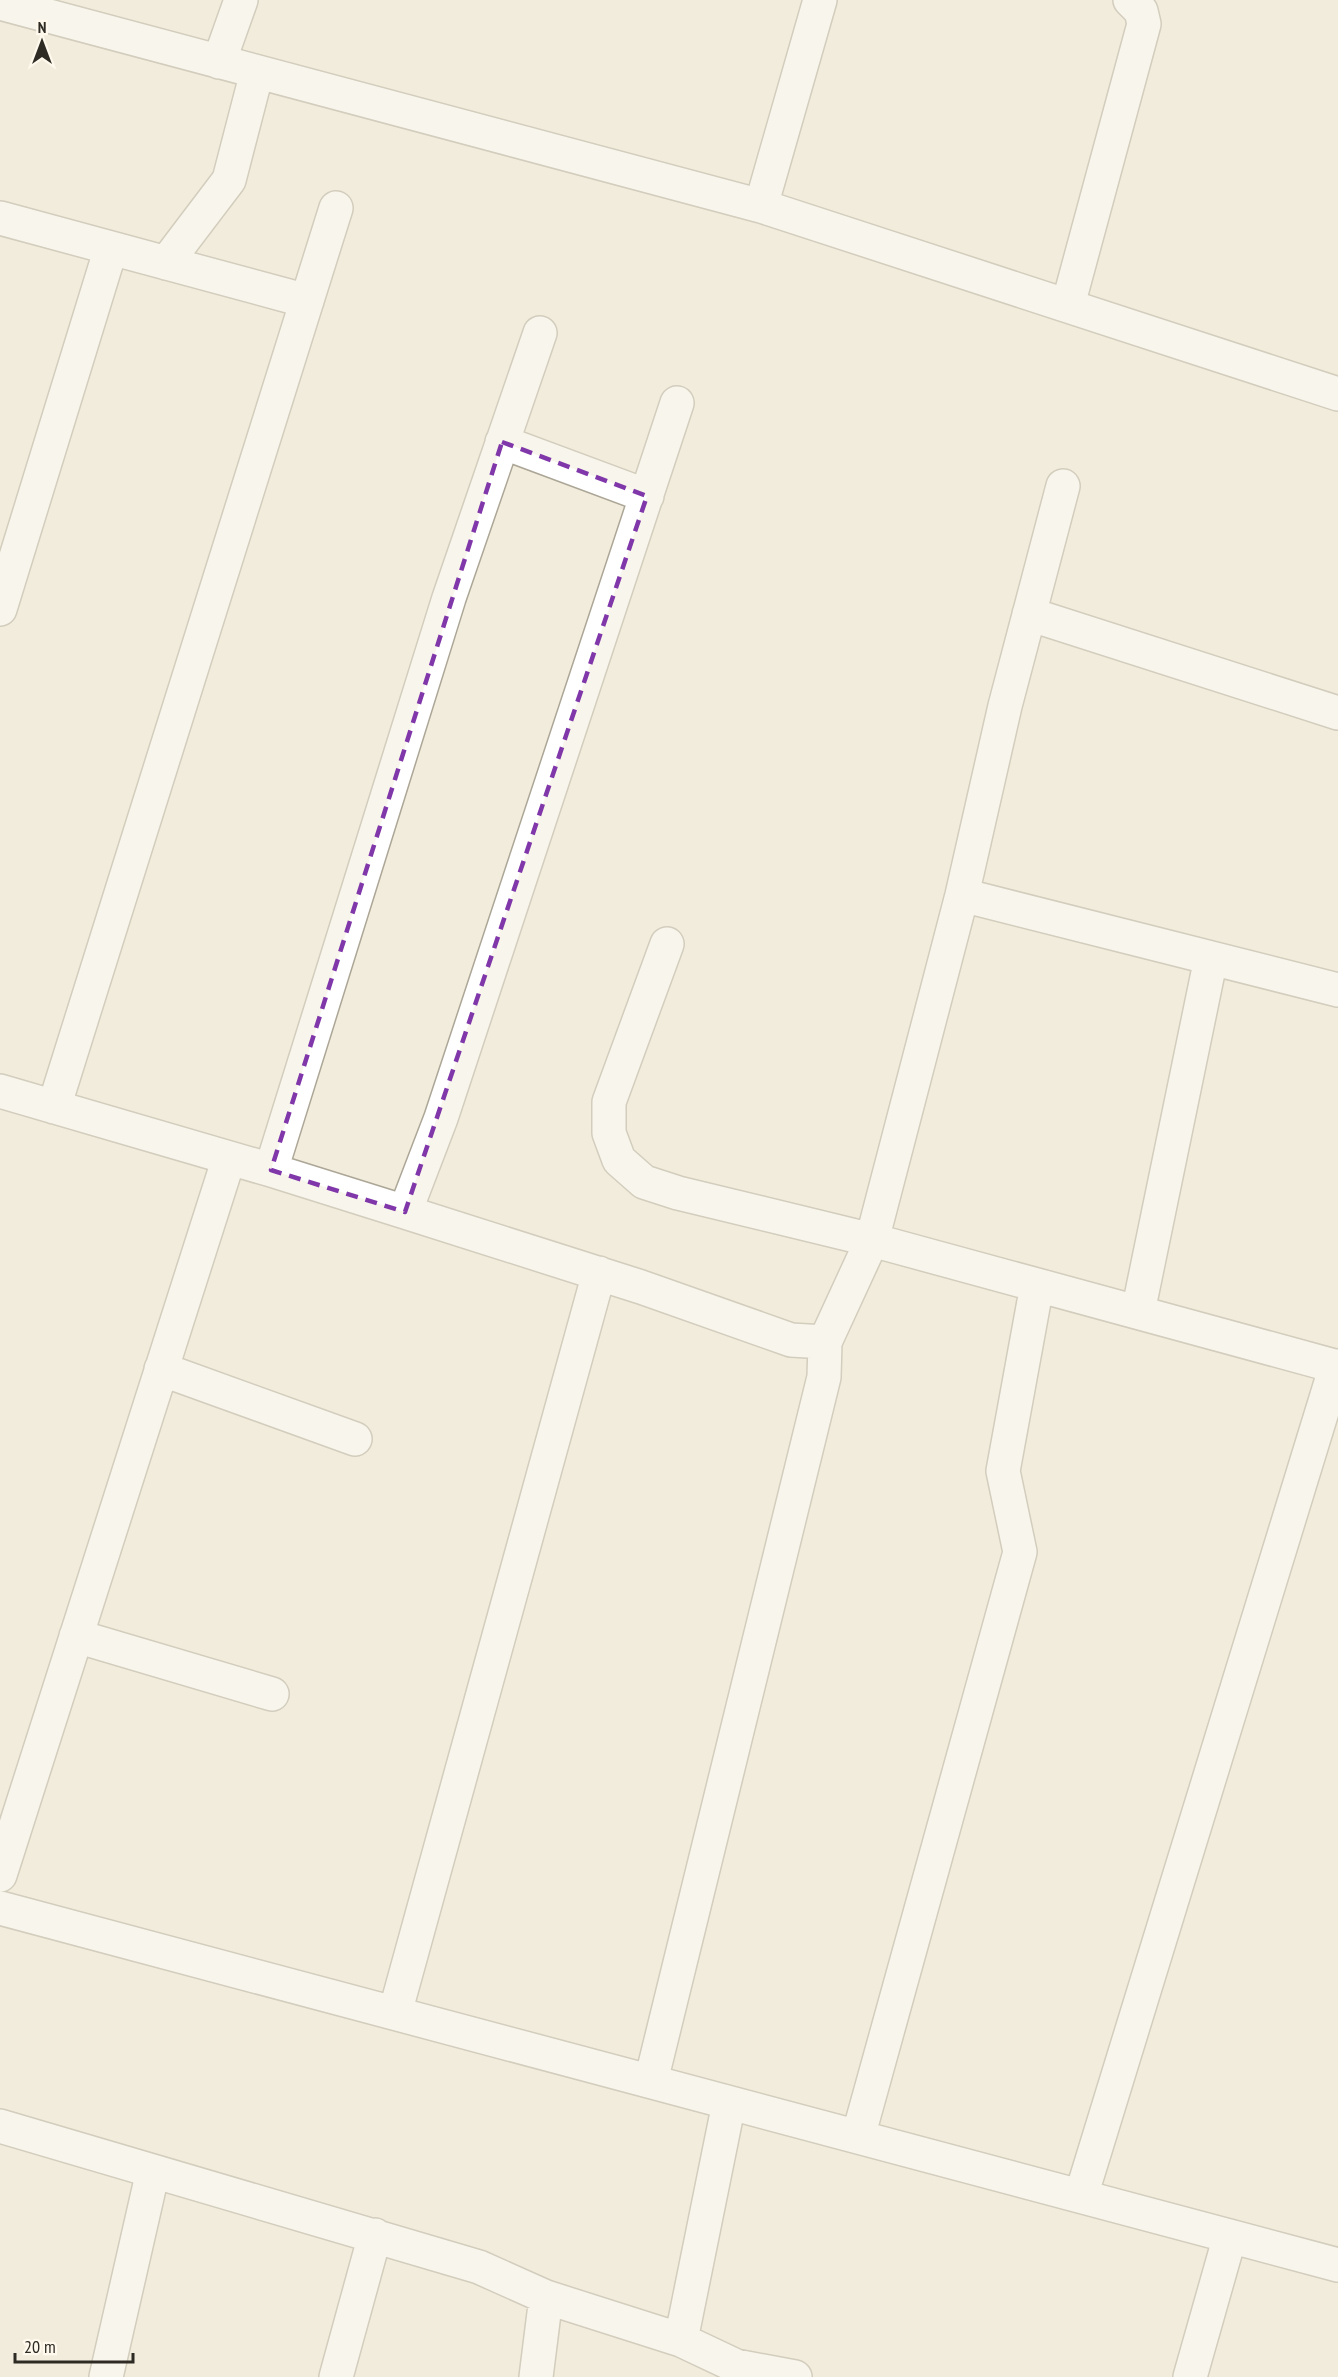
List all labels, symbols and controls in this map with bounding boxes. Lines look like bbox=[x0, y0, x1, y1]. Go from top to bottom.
north arrow bbox=[12, 12, 72, 72]
text: N bbox=[38, 17, 46, 37]
scale bar bbox=[15, 2326, 134, 2364]
text: 20 m bbox=[24, 2335, 56, 2358]

